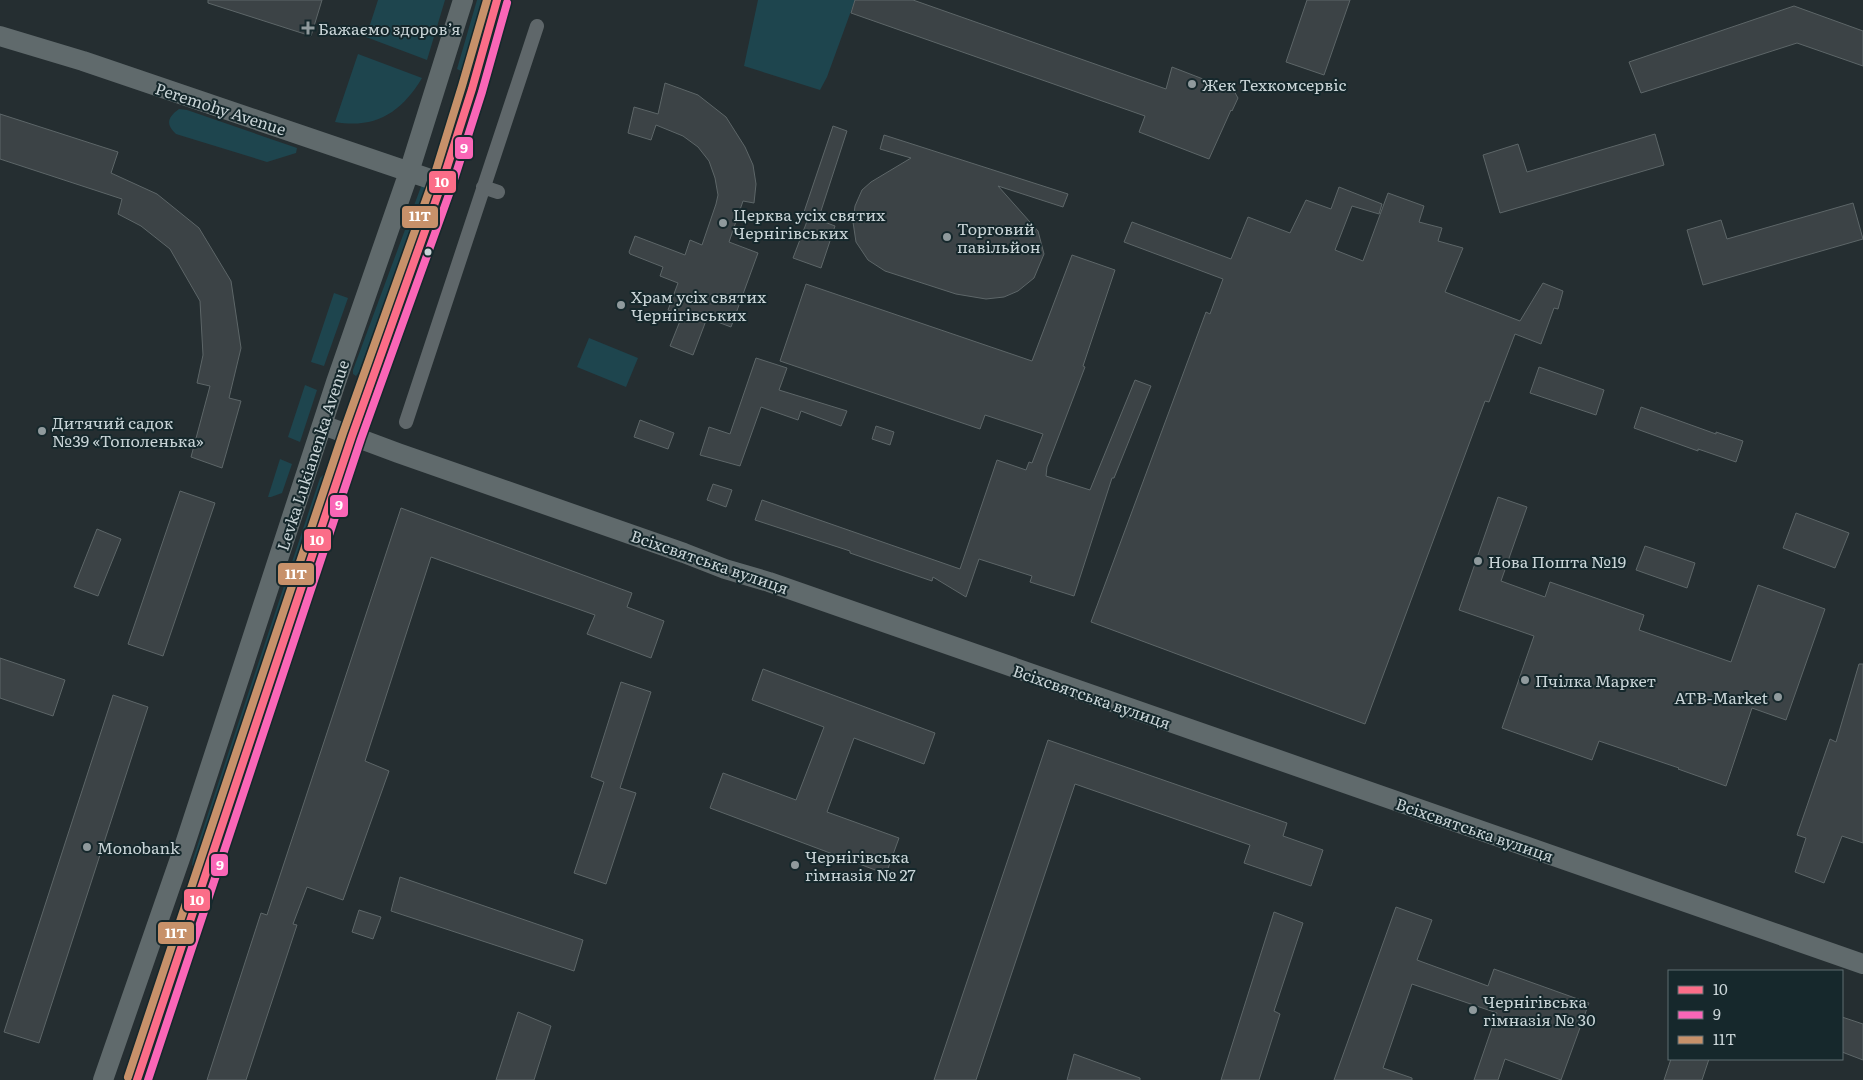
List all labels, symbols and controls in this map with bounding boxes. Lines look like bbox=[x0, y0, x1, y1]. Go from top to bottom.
place label: Бажаємо здоровʼя bbox=[318, 16, 461, 40]
marker: Бажаємо здоровʼя bbox=[302, 22, 314, 34]
place label: Жек Техкомсервіс bbox=[1202, 72, 1346, 96]
street label: Peremohy Avenue bbox=[153, 76, 289, 140]
marker: Жек Техкомсервіс bbox=[1186, 78, 1198, 90]
line badge: 9 bbox=[454, 136, 474, 160]
text: 9 bbox=[460, 137, 468, 157]
line badge: 10 bbox=[428, 170, 457, 194]
text: 10 bbox=[435, 171, 450, 191]
place label: Церква усіх святих Чернігівських bbox=[733, 202, 886, 244]
line badge: 11Т bbox=[401, 205, 439, 229]
text: 11Т bbox=[409, 205, 432, 225]
place label: Торговий павільйон bbox=[957, 216, 1041, 258]
marker: Церква усіх святих Чернігівських bbox=[717, 217, 729, 229]
marker: Торговий павільйон bbox=[941, 231, 953, 243]
unlabelled marker bbox=[423, 247, 433, 257]
place label: Храм усіх святих Чернігівських bbox=[631, 284, 767, 326]
marker: Храм усіх святих Чернігівських bbox=[615, 299, 627, 311]
street label: Levka Lukianenka Avenue bbox=[270, 356, 354, 554]
place label: Дитячий садок №39 «Тополенька» bbox=[52, 410, 204, 452]
marker: Дитячий садок №39 «Тополенька» bbox=[36, 425, 48, 437]
line badge: 9 bbox=[329, 494, 349, 518]
text: 9 bbox=[335, 494, 343, 514]
street label: Всіхсвятська вулиця bbox=[628, 523, 792, 599]
line badge: 10 bbox=[303, 528, 332, 552]
text: 10 bbox=[310, 529, 325, 549]
place label: Нова Пошта №19 bbox=[1488, 549, 1626, 573]
marker: Нова Пошта №19 bbox=[1472, 555, 1484, 567]
line badge: 11Т bbox=[277, 562, 315, 586]
text: 11Т bbox=[285, 563, 308, 583]
street label: Всіхсвятська вулиця bbox=[1010, 658, 1174, 734]
place label: Пчілка Маркет bbox=[1535, 668, 1656, 692]
marker: Пчілка Маркет bbox=[1519, 674, 1531, 686]
place label: ATB-Market bbox=[1674, 685, 1769, 709]
marker: ATB-Market bbox=[1772, 691, 1784, 703]
street label: Всіхсвятська вулиця bbox=[1393, 791, 1557, 867]
place label: Monobank bbox=[97, 835, 180, 859]
marker: Monobank bbox=[81, 841, 93, 853]
place label: Чернігівська гімназія № 27 bbox=[805, 844, 916, 886]
line badge: 9 bbox=[210, 853, 229, 877]
text: 9 bbox=[216, 854, 224, 874]
marker: Чернігівська гімназія № 27 bbox=[789, 859, 801, 871]
line badge: 10 bbox=[183, 888, 211, 912]
text: 10 bbox=[190, 889, 205, 909]
line badge: 11Т bbox=[157, 921, 195, 945]
text: 11Т bbox=[165, 922, 188, 942]
legend bbox=[1668, 970, 1843, 1060]
text: 10 bbox=[1713, 977, 1728, 1000]
place label: Чернігівська гімназія № 30 bbox=[1483, 989, 1595, 1031]
text: 9 bbox=[1713, 1002, 1721, 1025]
marker: Чернігівська гімназія № 30 bbox=[1467, 1004, 1479, 1016]
text: 11Т bbox=[1713, 1027, 1736, 1050]

